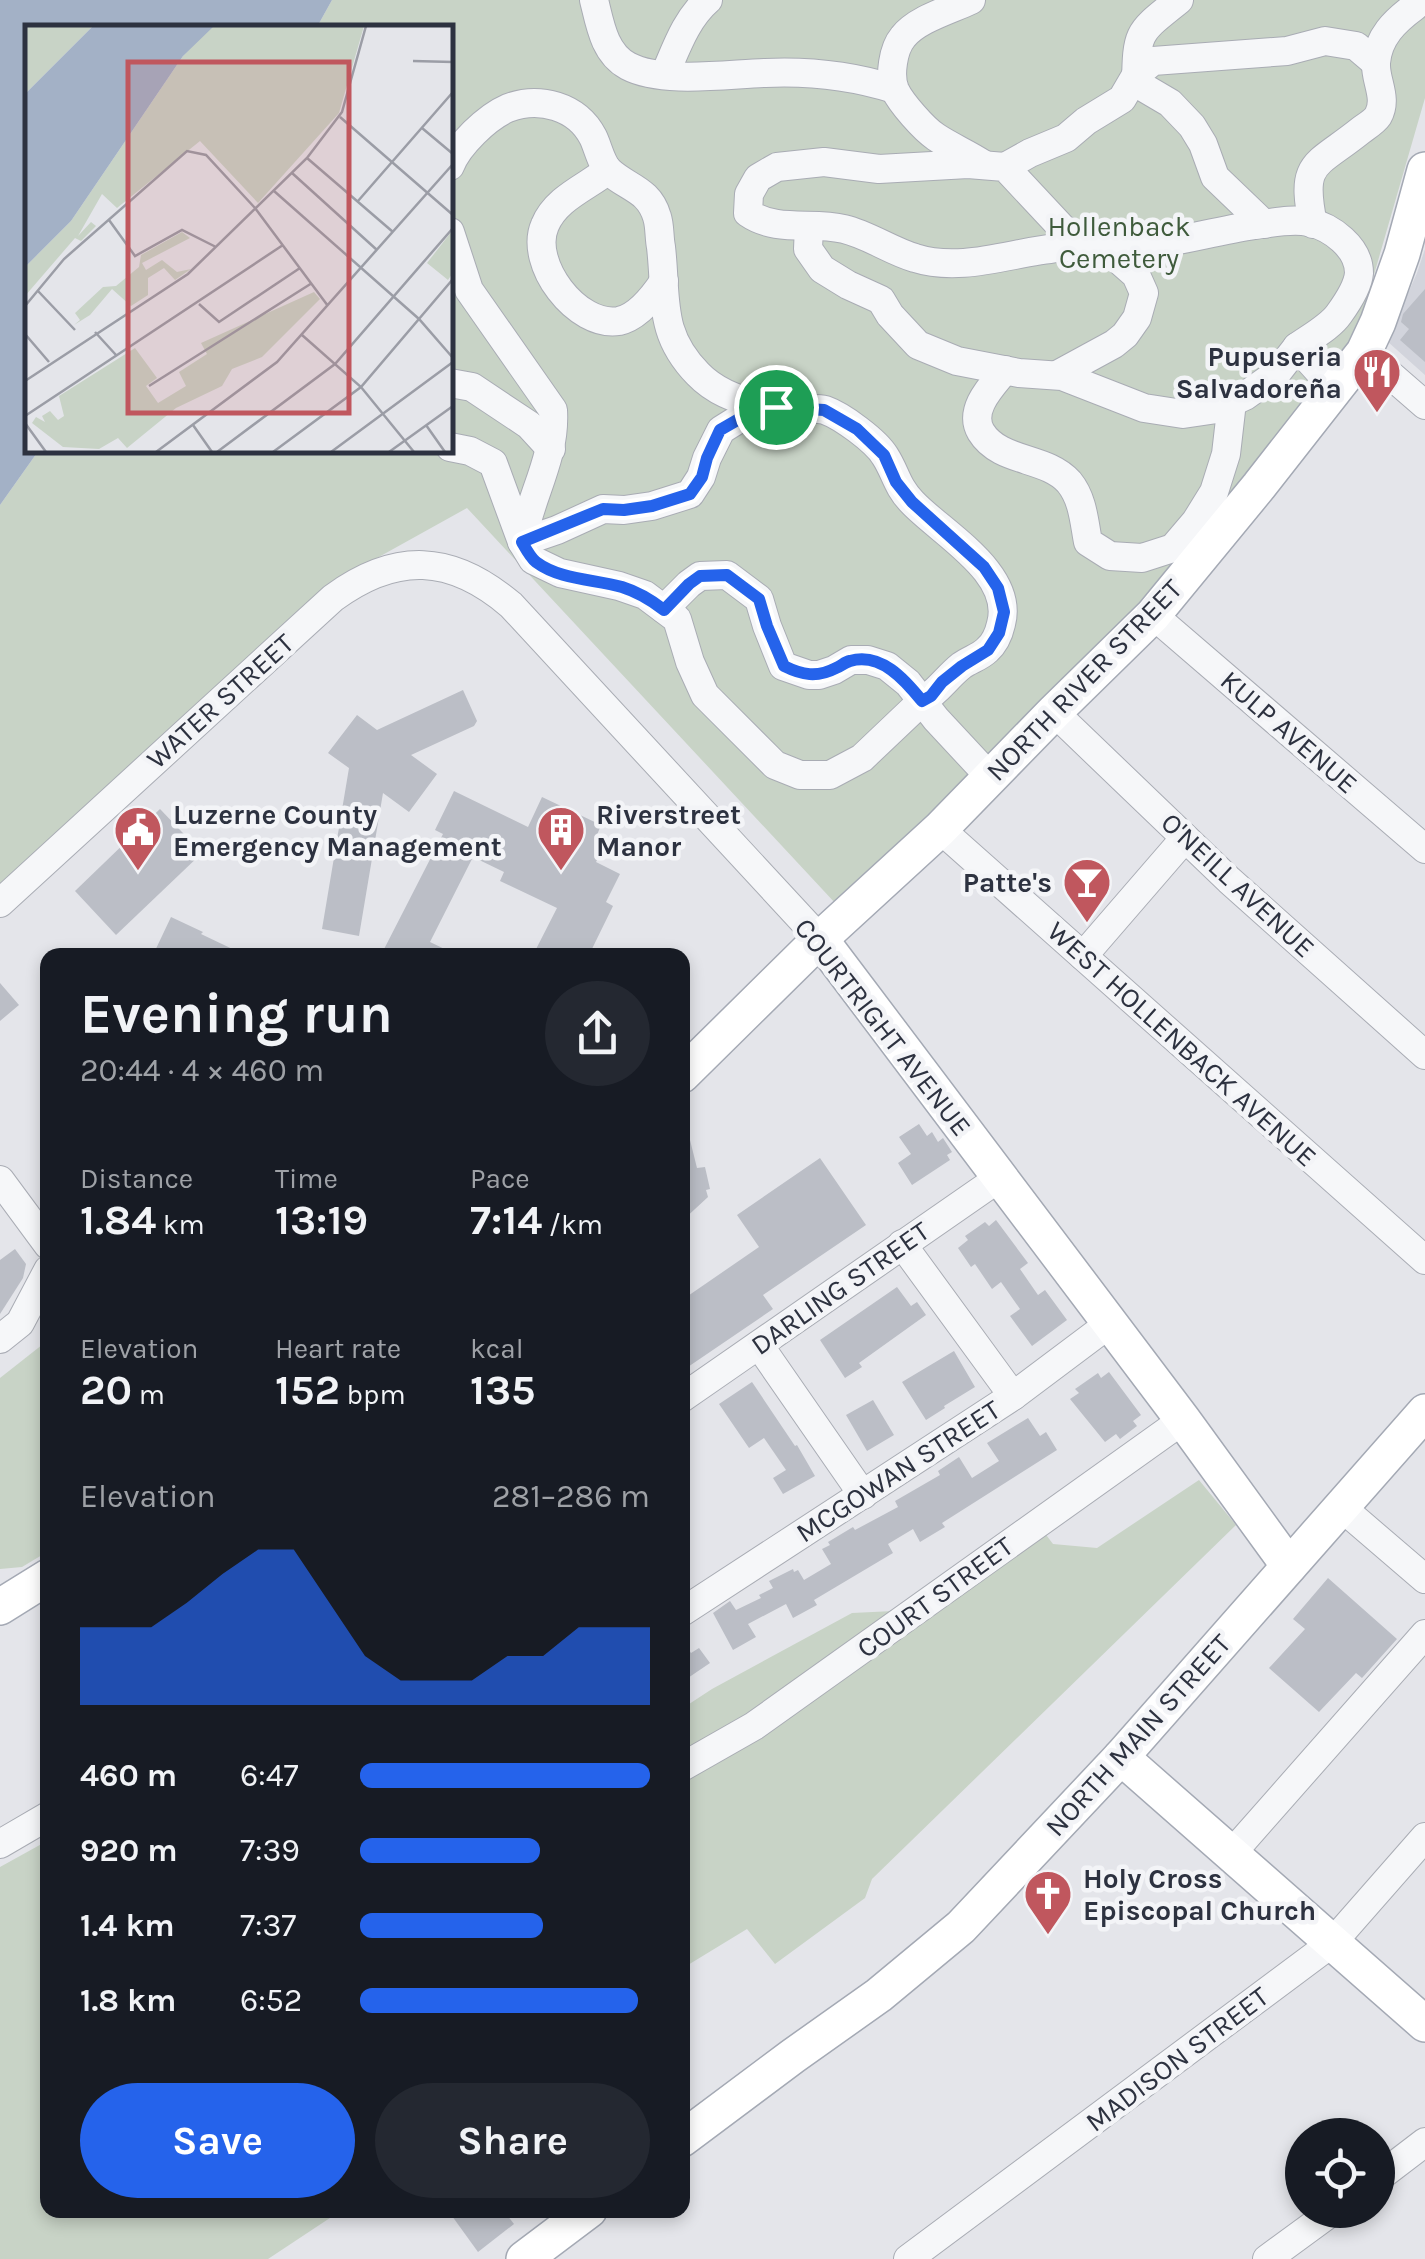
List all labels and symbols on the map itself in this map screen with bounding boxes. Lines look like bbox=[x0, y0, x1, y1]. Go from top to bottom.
inset map bbox=[25, 25, 452, 452]
park label: Hollenback Cemetery bbox=[1047, 210, 1191, 275]
place label: Pupuseria Salvadoreña bbox=[1176, 340, 1342, 405]
restaurant icon: Pupuseria Salvadoreña bbox=[1351, 346, 1403, 414]
pin bbox=[734, 365, 819, 450]
street label: NORTH RIVER STREET bbox=[979, 572, 1189, 788]
street label: WATER STREET bbox=[140, 626, 300, 776]
street label: KULP AVENUE bbox=[1214, 664, 1364, 800]
place label: Luzerne County Emergency Management bbox=[173, 798, 502, 863]
place label: Riverstreet Manor bbox=[596, 798, 741, 863]
public building icon: Luzerne County Emergency Management bbox=[112, 804, 164, 872]
building icon: Riverstreet Manor bbox=[535, 804, 587, 872]
street label: O'NEILL AVENUE bbox=[1155, 806, 1321, 964]
bar icon: Patte's bbox=[1061, 856, 1113, 924]
place label: Patte's bbox=[963, 866, 1052, 899]
street label: COURTRIGHT AVENUE bbox=[788, 912, 978, 1142]
street label: WEST HOLLENBACK AVENUE bbox=[1041, 914, 1323, 1174]
street label: DARLING STREET bbox=[744, 1214, 936, 1362]
street label: MCGOWAN STREET bbox=[790, 1393, 1006, 1549]
street label: COURT STREET bbox=[850, 1529, 1020, 1665]
street label: NORTH MAIN STREET bbox=[1038, 1627, 1238, 1843]
place label: Holy Cross Episcopal Church bbox=[1083, 1862, 1316, 1927]
church icon: Holy Cross Episcopal Church bbox=[1022, 1868, 1074, 1936]
street label: MADISON STREET bbox=[1079, 1979, 1275, 2139]

